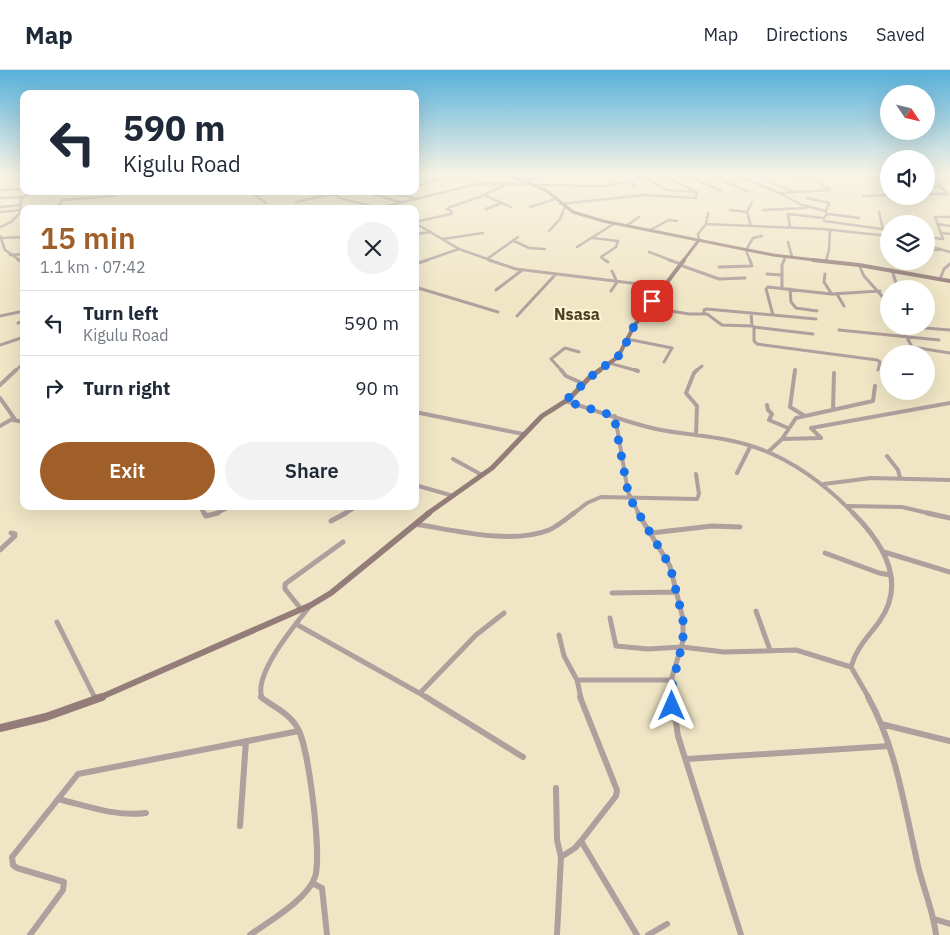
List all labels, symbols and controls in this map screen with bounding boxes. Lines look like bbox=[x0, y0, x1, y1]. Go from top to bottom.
text: Map bbox=[25, 19, 73, 51]
text: Map bbox=[703, 23, 738, 46]
text: Directions bbox=[766, 23, 848, 46]
text: Saved bbox=[876, 23, 925, 46]
north arrow bbox=[880, 85, 935, 140]
map controls bbox=[880, 85, 935, 400]
text: 590 m bbox=[123, 105, 226, 151]
icon: left bbox=[40, 110, 105, 175]
text: Kigulu Road bbox=[123, 149, 241, 178]
button: sound bbox=[880, 150, 935, 205]
button: layers bbox=[880, 215, 935, 270]
text: 15 min bbox=[40, 218, 136, 257]
button: close bbox=[347, 222, 399, 274]
text: 1.1 km · 07:42 bbox=[40, 257, 146, 277]
pin bbox=[631, 280, 673, 322]
button: + bbox=[880, 280, 935, 335]
icon: arrive bbox=[638, 287, 666, 315]
text: Turn left bbox=[83, 301, 159, 325]
district label: Nsasa bbox=[554, 304, 600, 324]
icon: left bbox=[40, 309, 68, 337]
text: 590 m bbox=[344, 311, 399, 335]
text: Kigulu Road bbox=[83, 325, 169, 345]
button: − bbox=[880, 345, 935, 400]
icon: right bbox=[40, 374, 68, 402]
text: Turn right bbox=[83, 376, 170, 400]
text: 90 m bbox=[355, 376, 399, 400]
button: Exit bbox=[40, 442, 215, 500]
button: Share bbox=[225, 442, 399, 500]
position arrow bbox=[645, 679, 697, 731]

